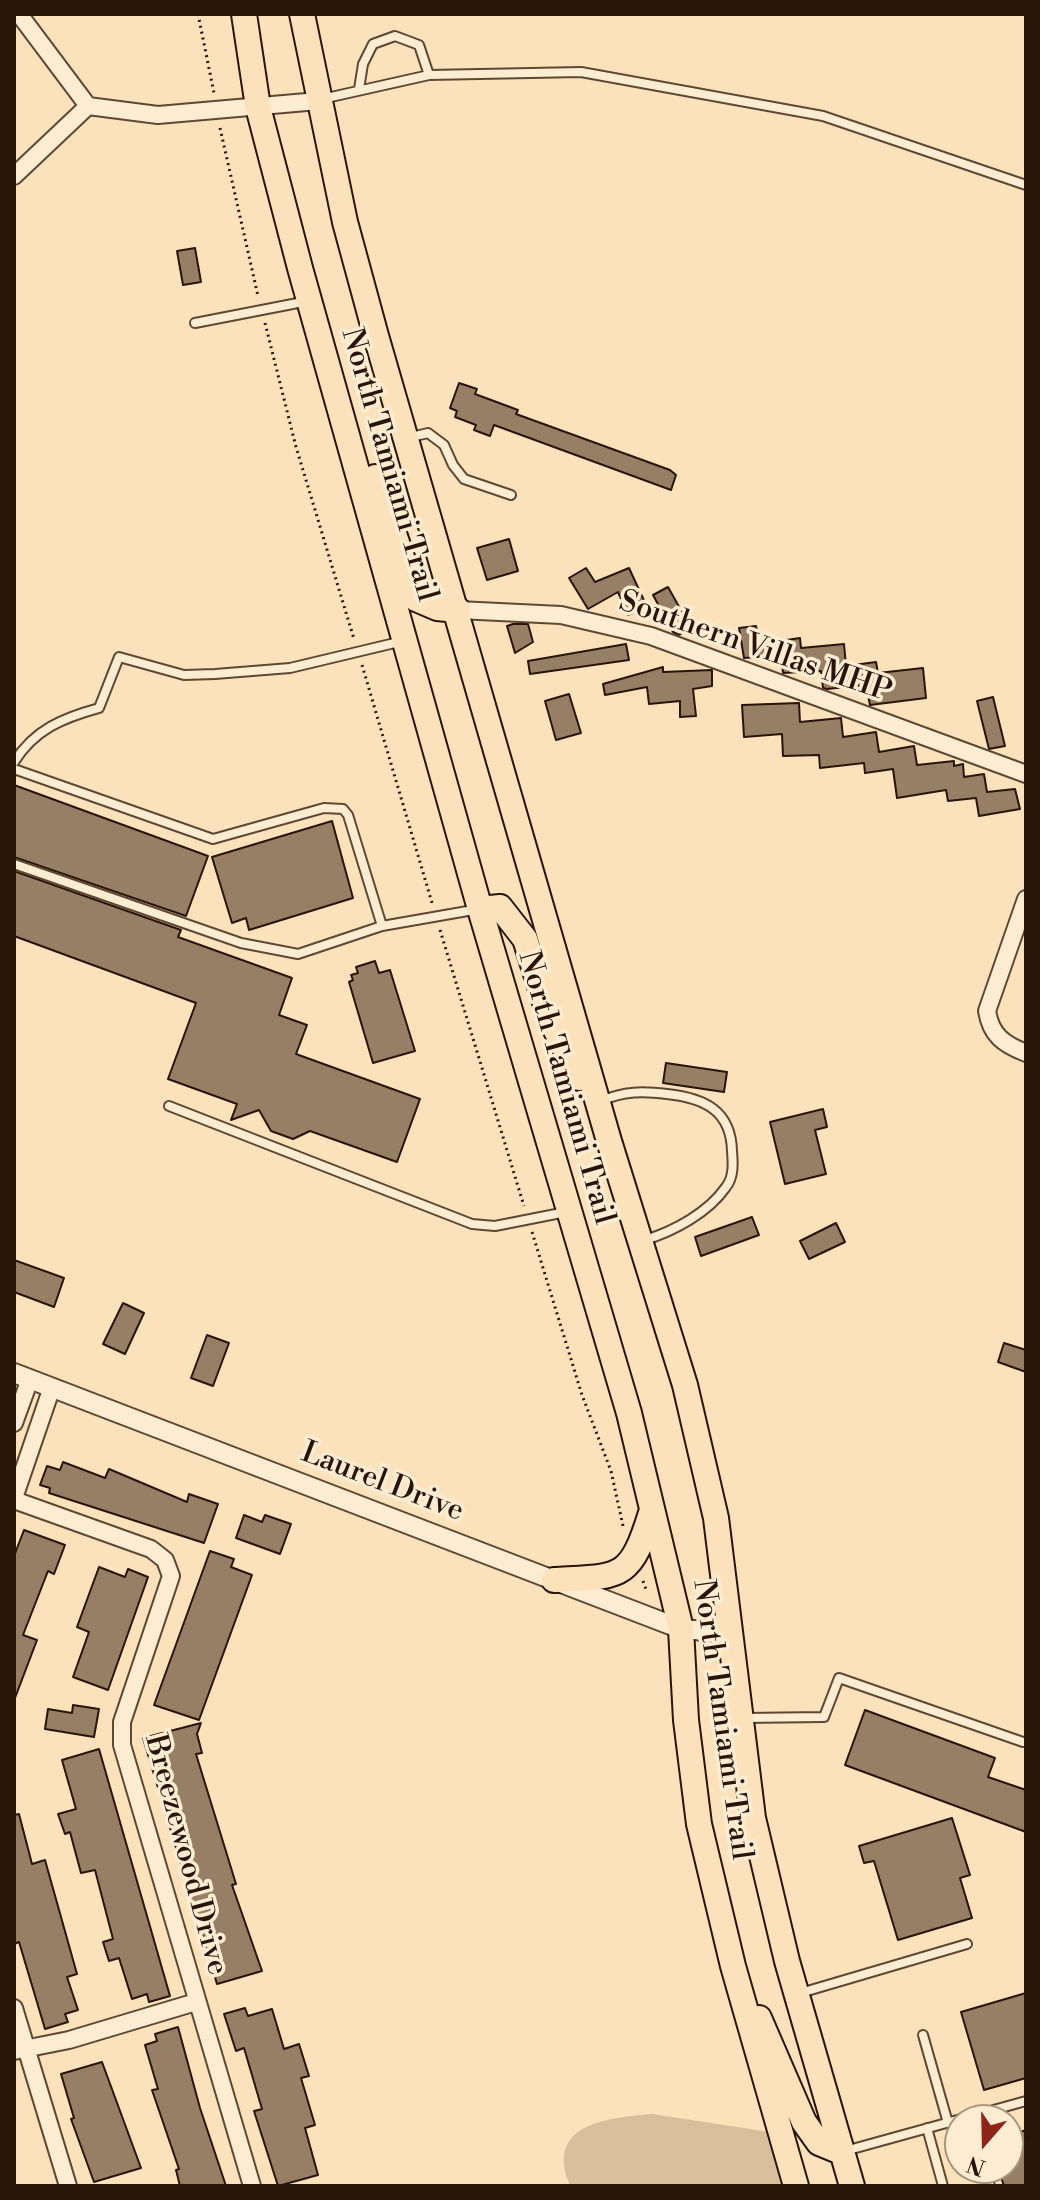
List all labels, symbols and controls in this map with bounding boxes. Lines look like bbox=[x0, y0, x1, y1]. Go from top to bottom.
street label: North Tamiami Trail bbox=[332, 324, 444, 606]
street label: Southern Villas MHP bbox=[614, 584, 896, 712]
street label: North Tamiami Trail bbox=[509, 947, 621, 1229]
street label: Laurel Drive bbox=[296, 1435, 468, 1531]
street label: North Tamiami Trail bbox=[684, 1578, 758, 1862]
street label: Breezewood Drive bbox=[136, 1731, 234, 1979]
north arrow bbox=[944, 2104, 1024, 2184]
text: N bbox=[964, 2149, 989, 2181]

